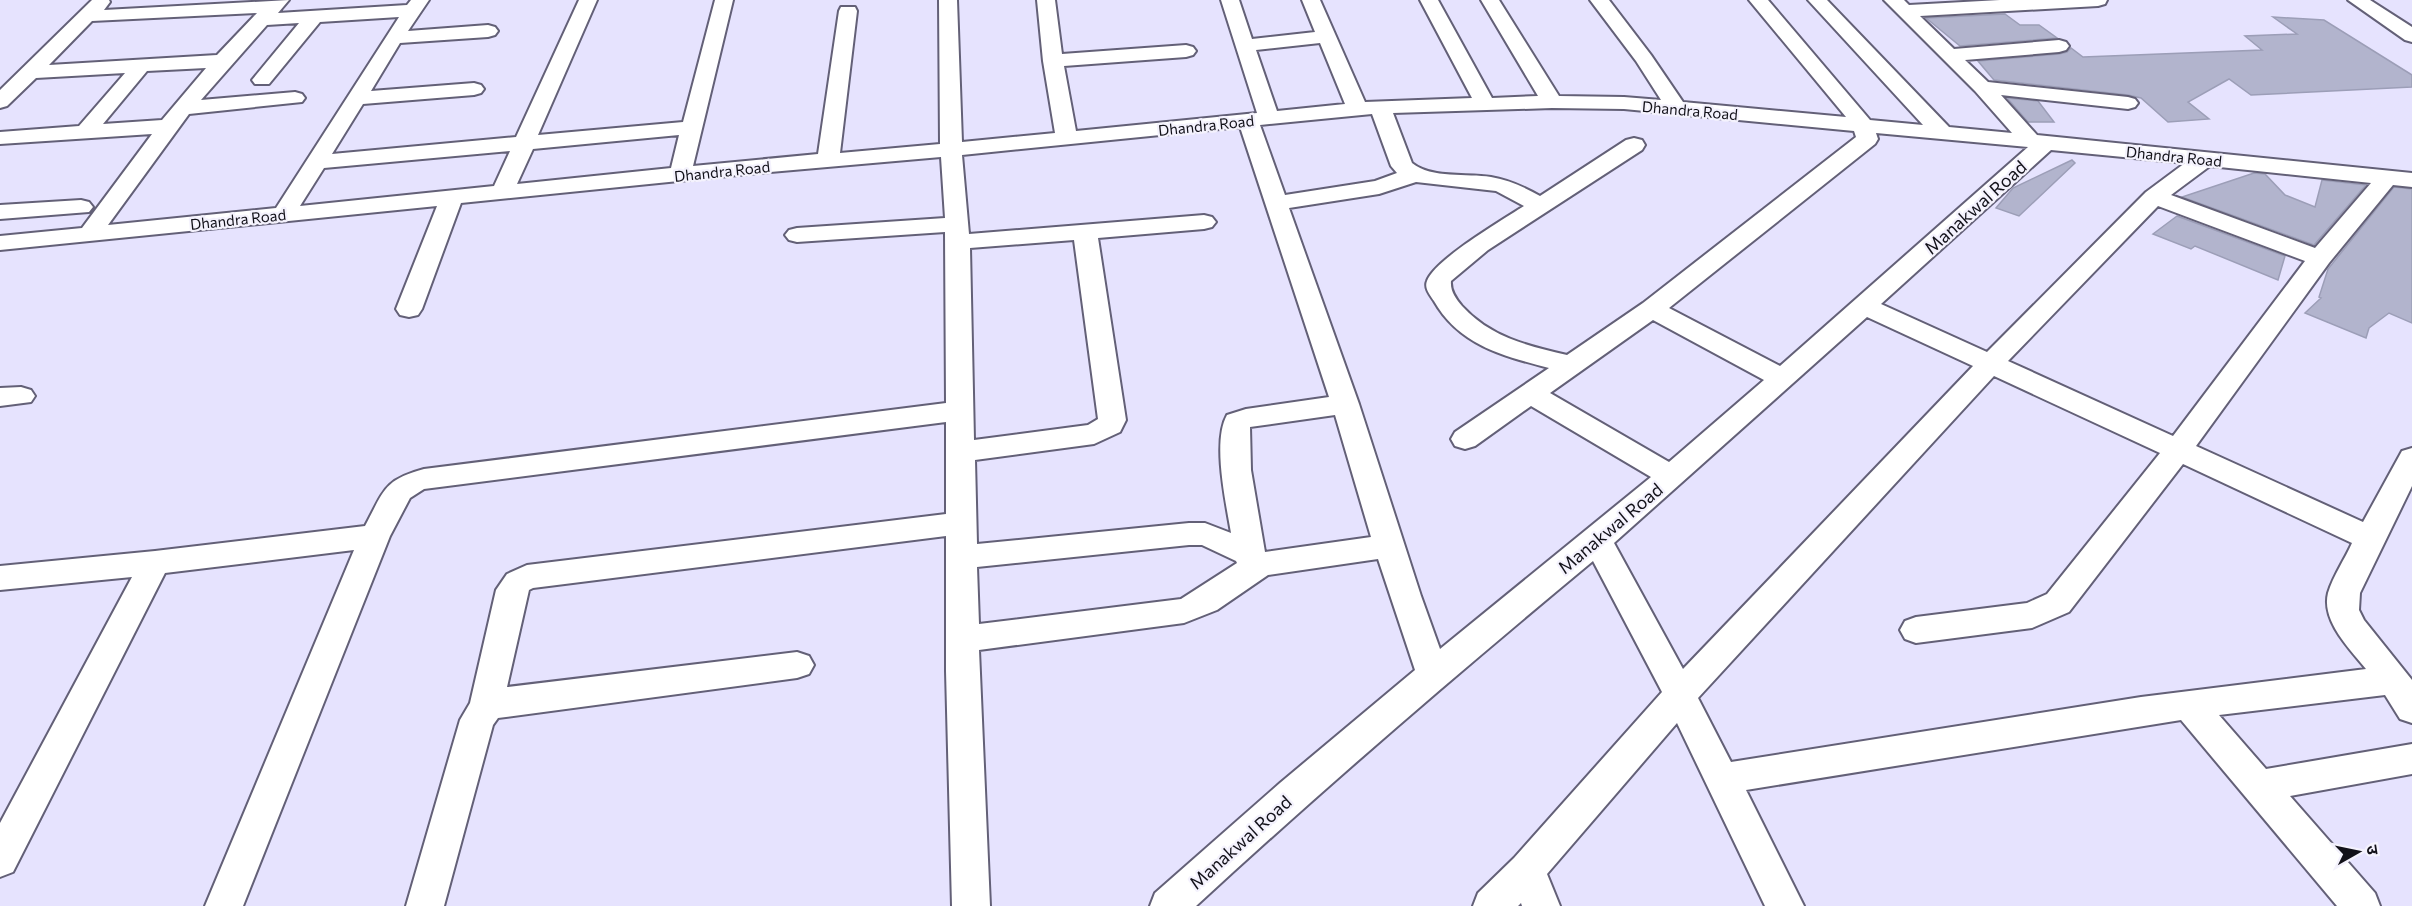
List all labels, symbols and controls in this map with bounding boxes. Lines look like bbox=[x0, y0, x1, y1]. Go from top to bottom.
street label: Dhandra Road bbox=[1641, 97, 1739, 123]
street label: Dhandra Road bbox=[1157, 111, 1255, 139]
street label: Dhandra Road bbox=[2125, 142, 2223, 170]
street label: Manakwal Road bbox=[1919, 155, 2031, 259]
street label: Dhandra Road bbox=[673, 157, 771, 185]
street label: Dhandra Road bbox=[189, 205, 287, 233]
street label: Manakwal Road bbox=[1553, 478, 1667, 578]
street label: Manakwal Road bbox=[1184, 790, 1296, 894]
north arrow bbox=[2328, 822, 2388, 882]
text: उ bbox=[2363, 843, 2384, 856]

